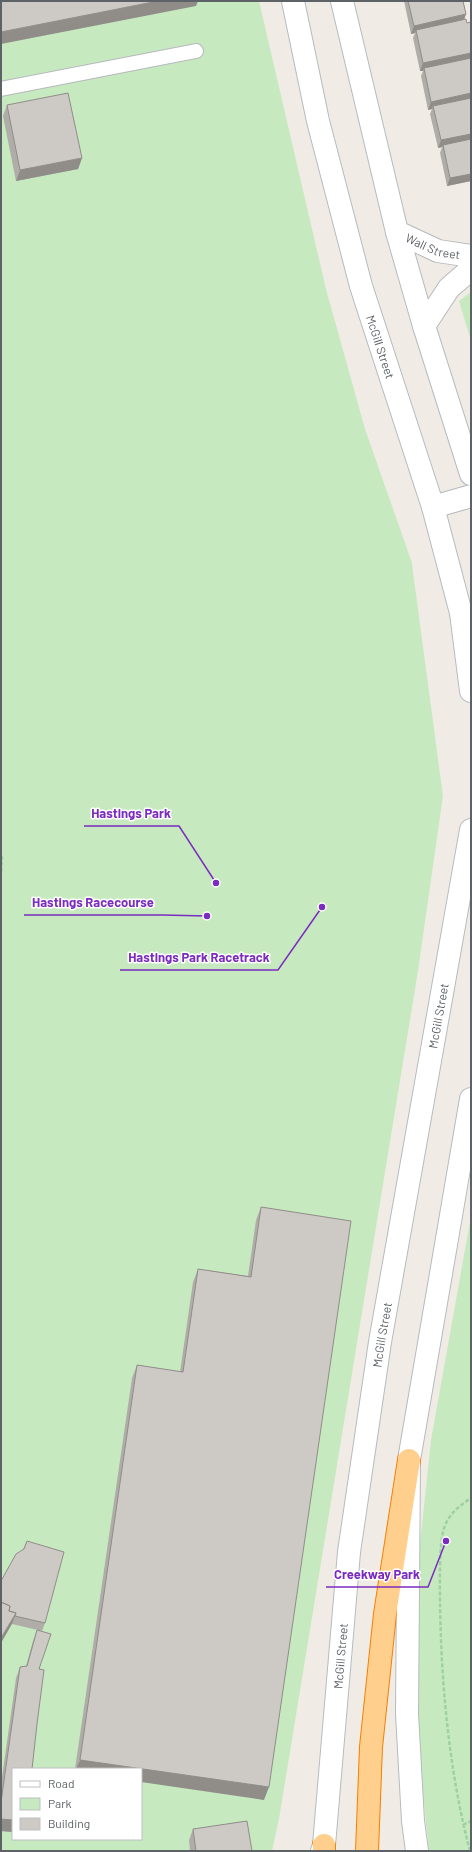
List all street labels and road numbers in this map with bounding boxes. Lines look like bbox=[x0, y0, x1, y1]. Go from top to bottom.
street label: Wall Street bbox=[404, 230, 461, 261]
street label: McGill Street bbox=[364, 313, 398, 380]
street label: McGill Street bbox=[425, 982, 451, 1049]
street label: McGill Street bbox=[369, 1301, 394, 1368]
street label: McGill Street bbox=[330, 1623, 350, 1689]

